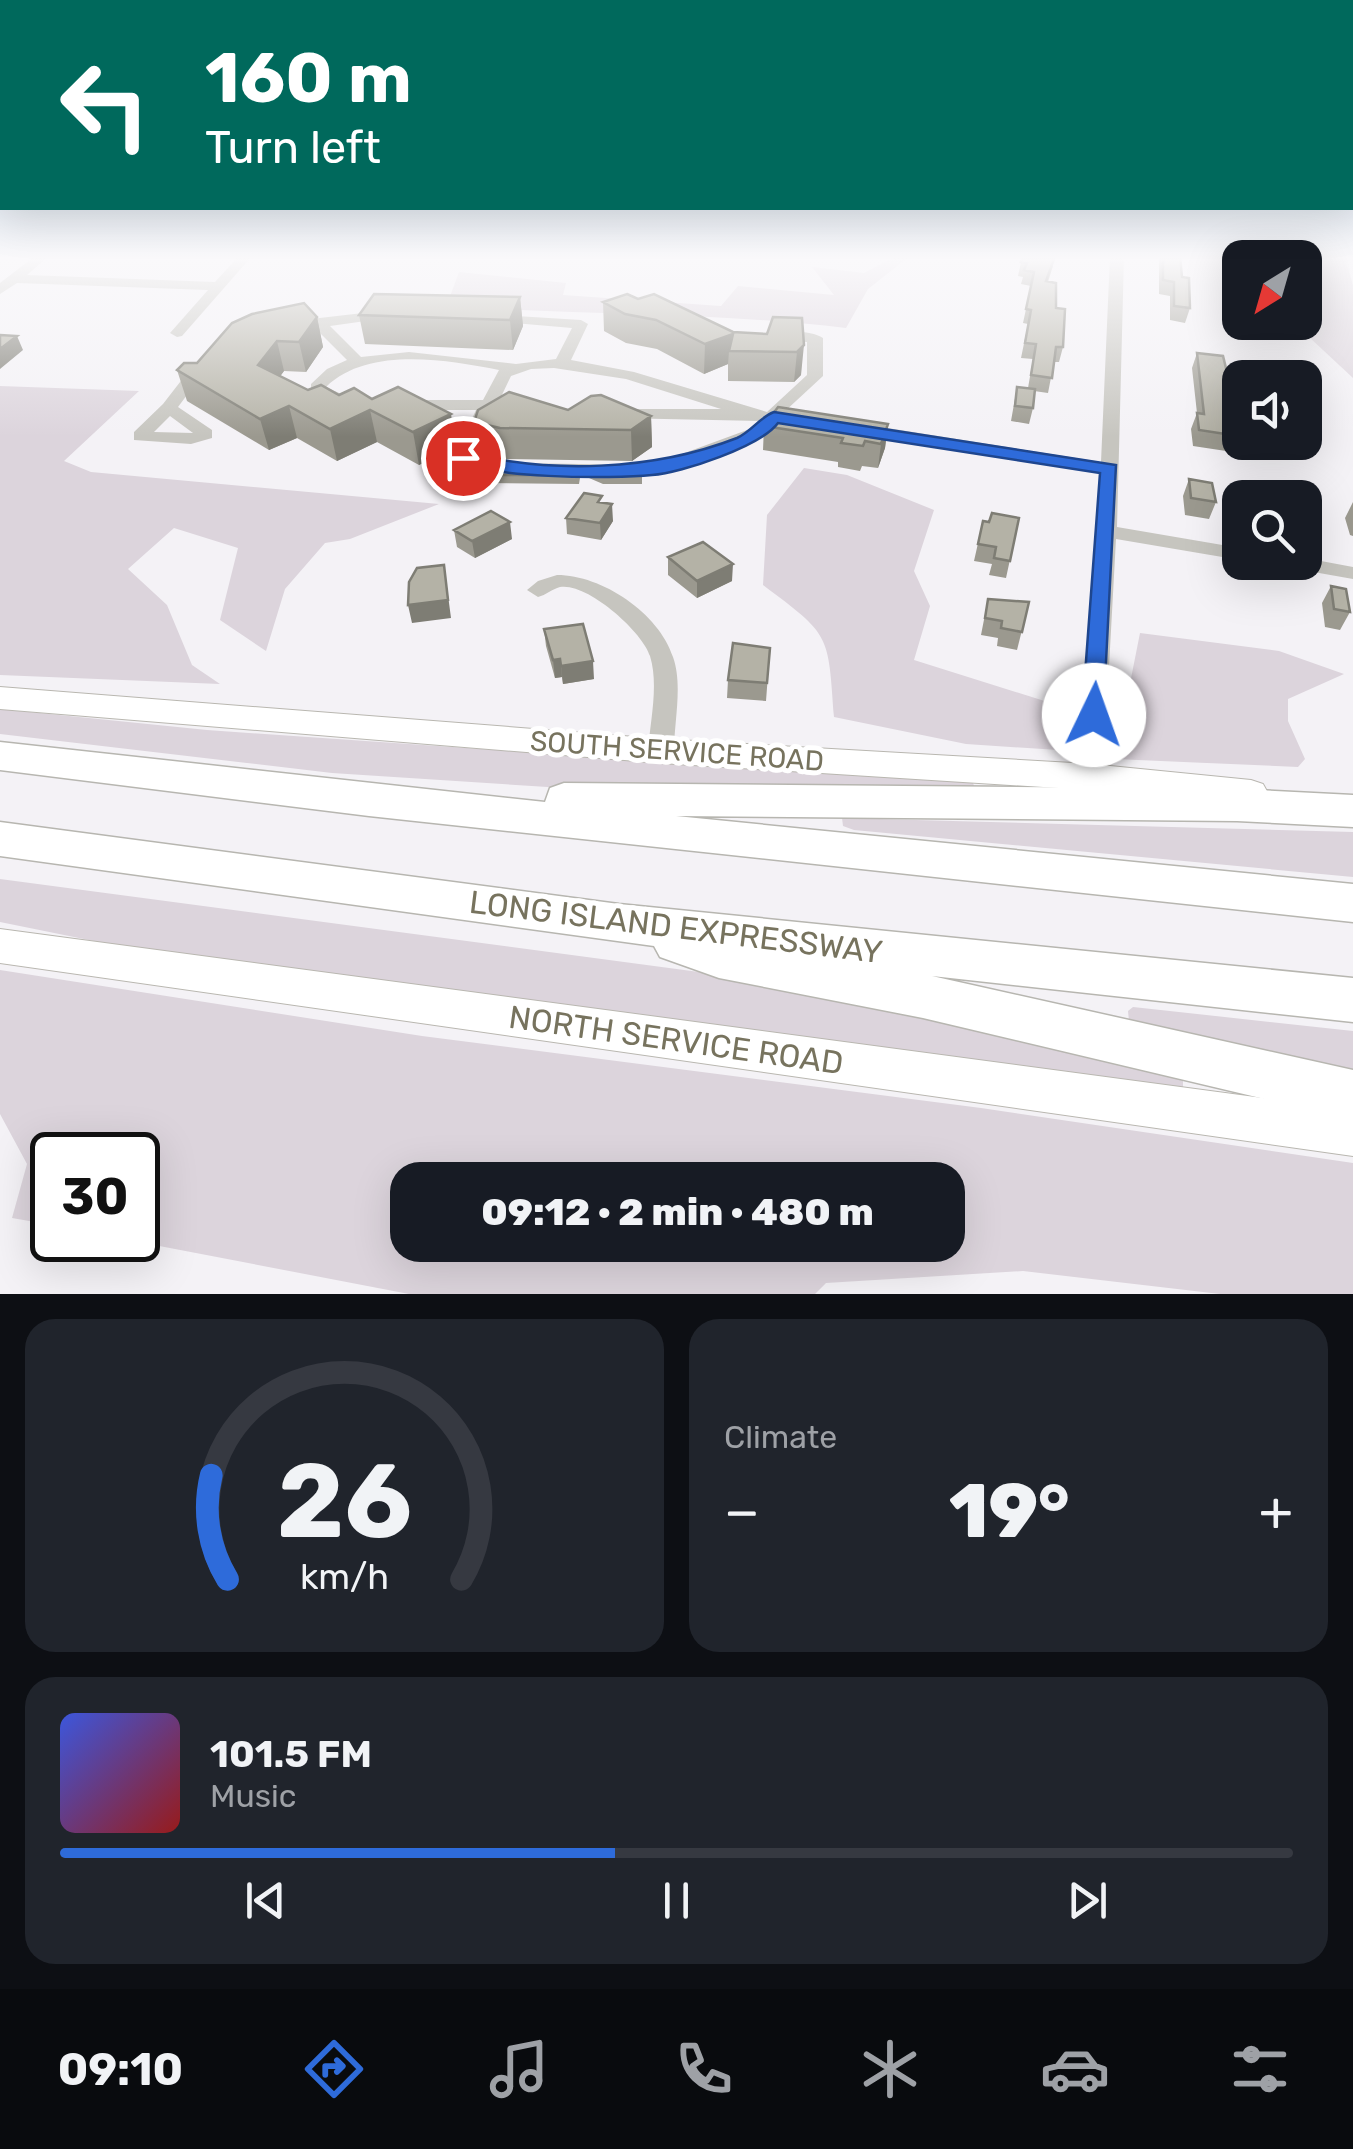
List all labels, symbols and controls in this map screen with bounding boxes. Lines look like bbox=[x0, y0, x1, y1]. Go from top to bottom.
text: 160 m bbox=[205, 37, 412, 120]
icon: left bbox=[40, 40, 170, 170]
text: Turn left bbox=[205, 121, 381, 174]
north arrow bbox=[1222, 240, 1322, 340]
map controls bbox=[1222, 240, 1322, 580]
button: sound bbox=[1222, 360, 1322, 460]
pin bbox=[421, 416, 506, 501]
icon: arrive bbox=[436, 431, 491, 486]
button: search bbox=[1222, 480, 1322, 580]
position arrow bbox=[1042, 663, 1146, 767]
street label: SOUTH SERVICE ROAD bbox=[529, 724, 825, 778]
street label: LONG ISLAND EXPRESSWAY bbox=[467, 883, 885, 971]
street label: NORTH SERVICE ROAD bbox=[506, 998, 846, 1082]
speed limit sign: 30 bbox=[30, 1132, 160, 1262]
text: 09:12 · 2 min · 480 m bbox=[481, 1189, 874, 1235]
text: Climate bbox=[724, 1418, 837, 1456]
text: 26 bbox=[277, 1440, 412, 1563]
text: 19° bbox=[949, 1467, 1070, 1556]
text: − bbox=[724, 1479, 760, 1544]
text: + bbox=[1259, 1479, 1293, 1544]
text: km/h bbox=[300, 1556, 389, 1598]
text: 101.5 FM bbox=[210, 1731, 372, 1777]
text: Music bbox=[210, 1777, 296, 1815]
icon: previous bbox=[238, 1873, 293, 1928]
icon: pause bbox=[649, 1873, 704, 1928]
icon: next bbox=[1060, 1873, 1115, 1928]
icon: directions bbox=[299, 2034, 369, 2104]
icon: music bbox=[484, 2034, 554, 2104]
icon: phone bbox=[669, 2034, 739, 2104]
icon: climate bbox=[855, 2034, 925, 2104]
icon: car bbox=[1040, 2034, 1110, 2104]
icon: filters bbox=[1225, 2034, 1295, 2104]
text: 09:10 bbox=[58, 2043, 183, 2096]

